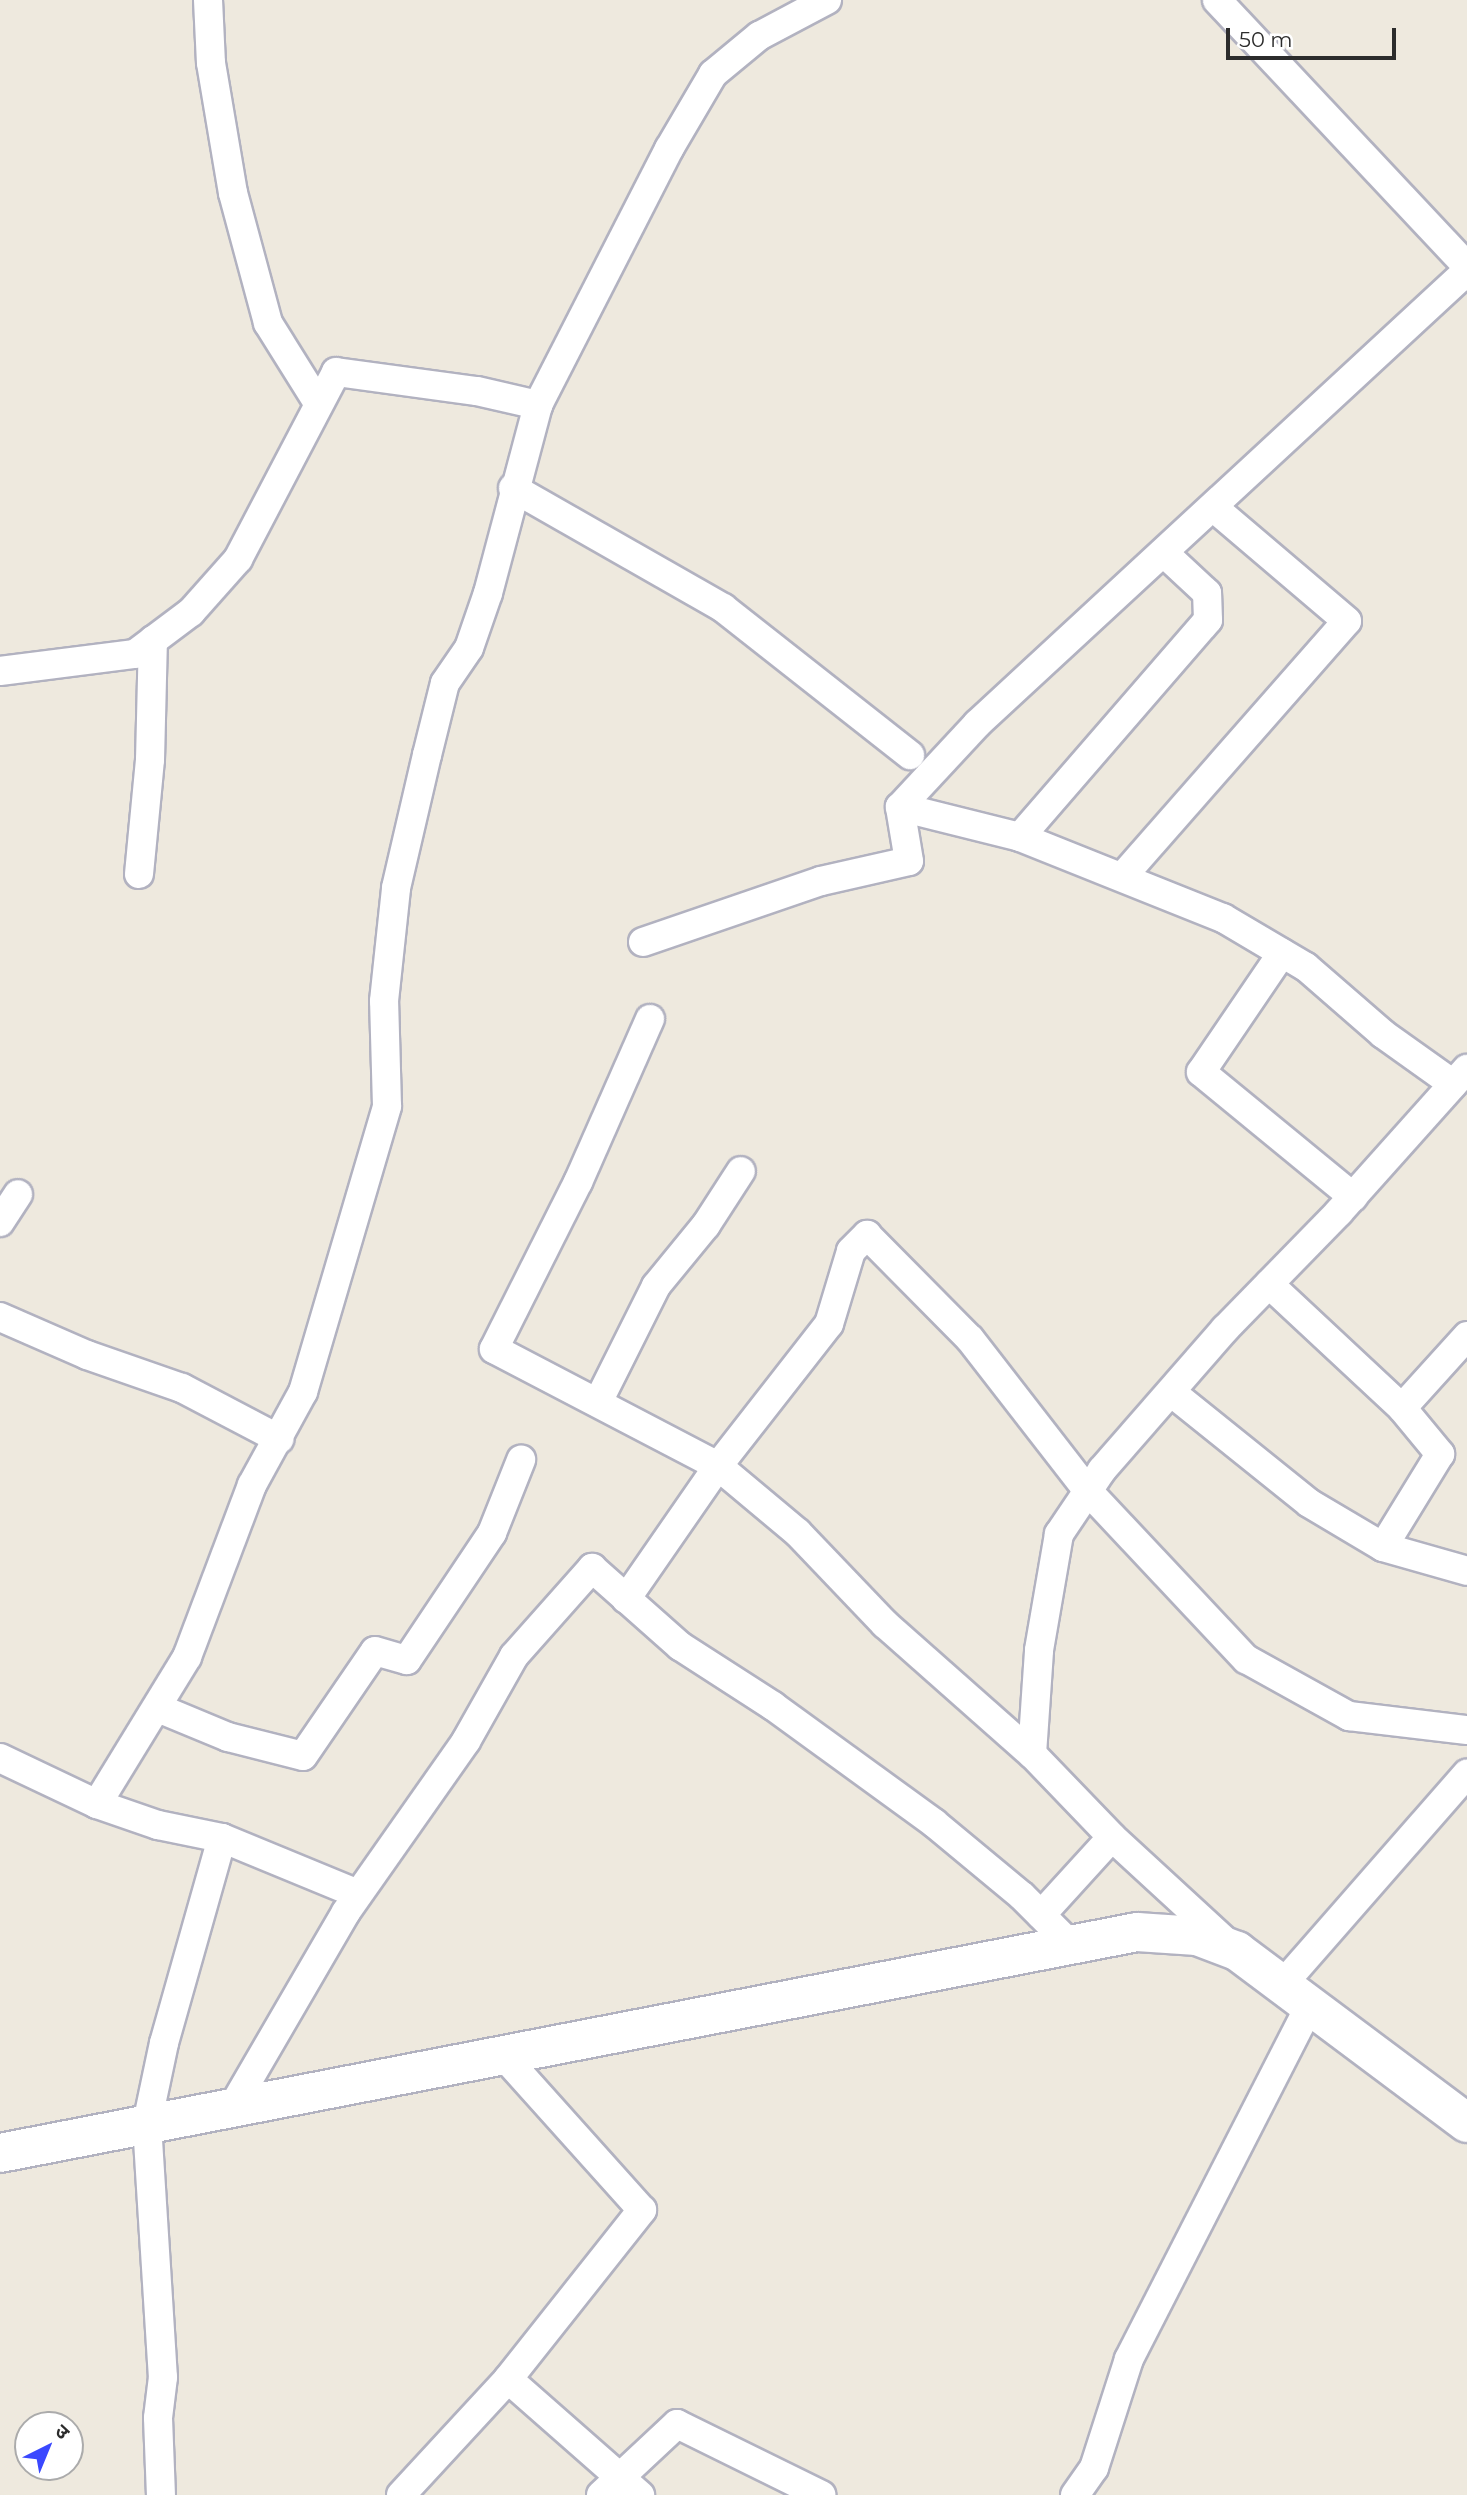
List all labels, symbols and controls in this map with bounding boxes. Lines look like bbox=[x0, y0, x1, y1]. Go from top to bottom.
scale bar bbox=[1229, 14, 1399, 58]
text: 50 m bbox=[1239, 27, 1293, 52]
north arrow bbox=[14, 2411, 84, 2481]
text: उ bbox=[50, 2420, 74, 2444]

